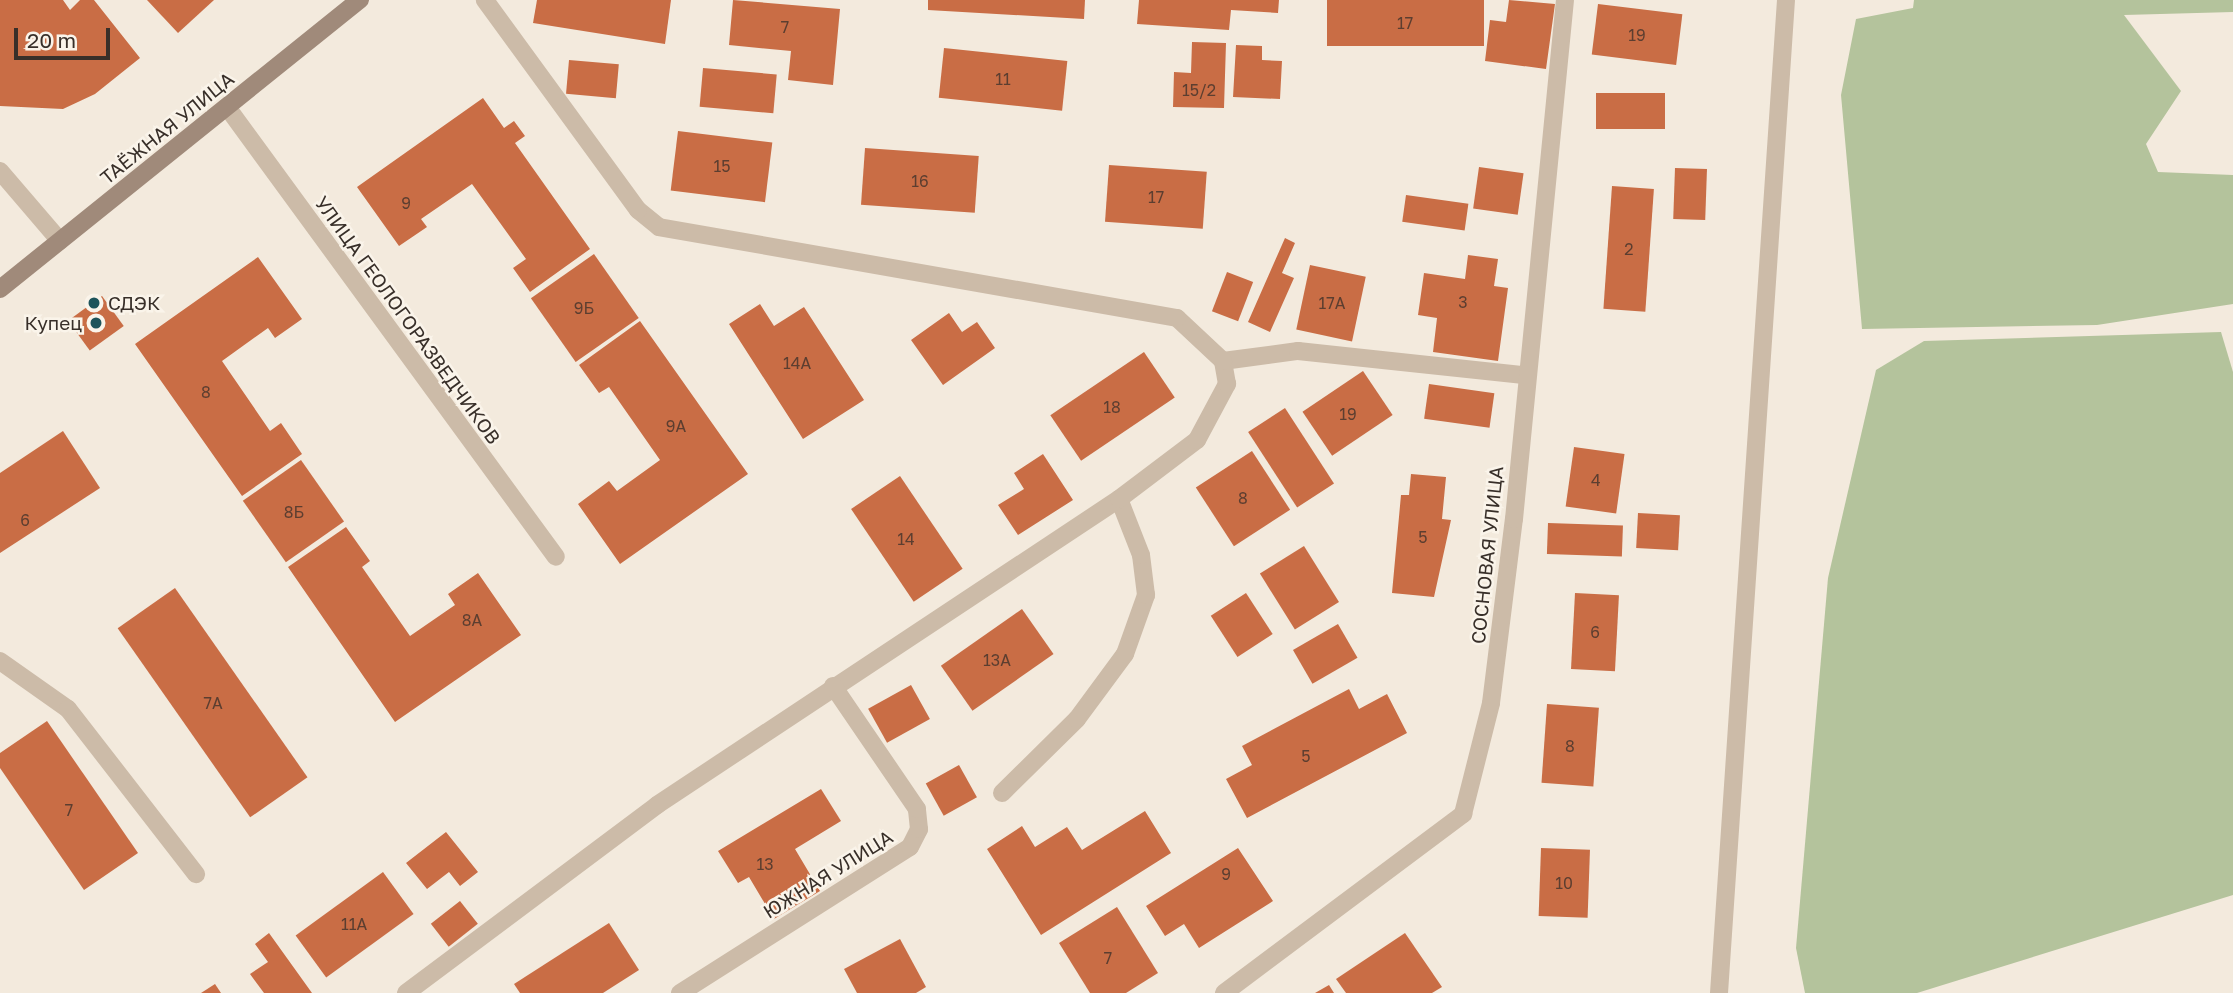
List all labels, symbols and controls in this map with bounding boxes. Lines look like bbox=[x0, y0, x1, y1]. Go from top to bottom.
house number: 17 bbox=[1397, 13, 1413, 33]
scale bar bbox=[18, 14, 114, 58]
house number: 7 bbox=[781, 17, 789, 37]
house number: 19 bbox=[1628, 25, 1646, 45]
text: 20 m bbox=[27, 27, 76, 53]
street label: ТАЁЖНАЯ УЛИЦА bbox=[96, 67, 238, 189]
house number: 11 bbox=[995, 69, 1011, 89]
house number: 15/2 bbox=[1182, 80, 1216, 100]
house number: 15 bbox=[713, 156, 731, 176]
house number: 16 bbox=[911, 171, 929, 191]
house number: 17 bbox=[1148, 187, 1164, 207]
street label: УЛИЦА ГЕОЛОГОРАЗВЕДЧИКОВ bbox=[310, 192, 506, 448]
house number: 9 bbox=[401, 193, 411, 213]
house number: 2 bbox=[1624, 239, 1634, 259]
place label: СДЭК bbox=[108, 292, 160, 314]
house number: 3 bbox=[1458, 292, 1468, 312]
house number: 17А bbox=[1319, 293, 1345, 313]
marker: СДЭК bbox=[86, 295, 102, 311]
house number: 9Б bbox=[574, 298, 594, 318]
place label: Купец bbox=[25, 312, 82, 334]
marker: Купец bbox=[88, 315, 104, 331]
house number: 14А bbox=[783, 353, 811, 373]
house number: 8 bbox=[201, 382, 211, 402]
house number: 18 bbox=[1103, 397, 1121, 417]
house number: 19 bbox=[1339, 404, 1357, 424]
house number: 9А bbox=[666, 416, 686, 436]
street label: СОСНОВАЯ УЛИЦА bbox=[1466, 465, 1508, 645]
house number: 4 bbox=[1591, 470, 1601, 490]
house number: 8 bbox=[1238, 488, 1248, 508]
house number: 8Б bbox=[284, 502, 304, 522]
house number: 6 bbox=[20, 510, 30, 530]
house number: 5 bbox=[1418, 527, 1428, 547]
house number: 14 bbox=[897, 529, 915, 549]
house number: 8А bbox=[462, 610, 482, 630]
house number: 6 bbox=[1590, 622, 1600, 642]
house number: 13А bbox=[983, 650, 1011, 670]
house number: 7А bbox=[203, 693, 223, 713]
house number: 8 bbox=[1565, 736, 1575, 756]
house number: 5 bbox=[1301, 746, 1311, 766]
house number: 7 bbox=[65, 800, 73, 820]
street label: ЮЖНАЯ УЛИЦА bbox=[759, 825, 897, 923]
house number: 13 bbox=[756, 854, 774, 874]
house number: 9 bbox=[1221, 864, 1231, 884]
house number: 10 bbox=[1555, 873, 1573, 893]
house number: 11А bbox=[341, 914, 367, 934]
house number: 7 bbox=[1104, 948, 1112, 968]

